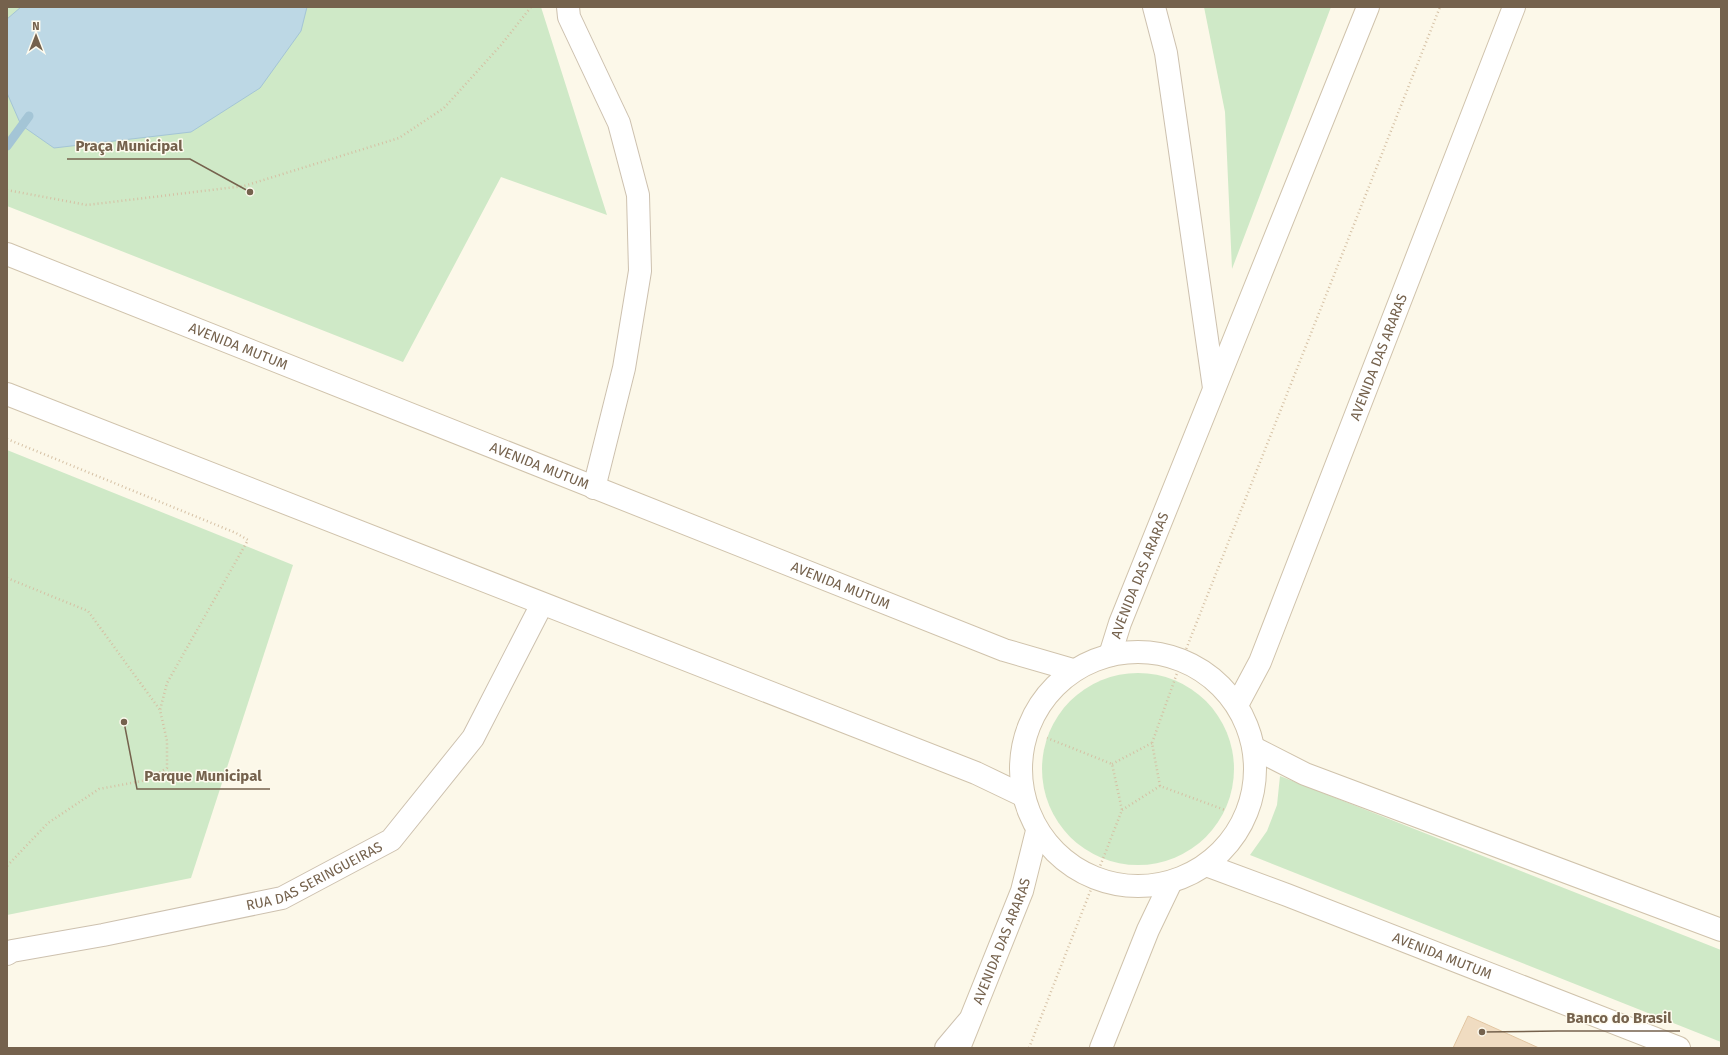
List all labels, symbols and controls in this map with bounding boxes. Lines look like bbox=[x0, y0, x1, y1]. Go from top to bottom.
north arrow bbox=[16, 16, 56, 56]
text: N bbox=[32, 20, 40, 33]
callout: Praça Municipal bbox=[67, 132, 190, 159]
text: Praça Municipal bbox=[75, 137, 183, 156]
street label: AVENIDA DAS ARARAS bbox=[1347, 291, 1411, 423]
street label: AVENIDA MUTUM bbox=[186, 319, 290, 374]
street label: AVENIDA MUTUM bbox=[487, 439, 591, 493]
street label: AVENIDA DAS ARARAS bbox=[1108, 510, 1173, 641]
street label: AVENIDA MUTUM bbox=[788, 558, 893, 613]
callout: Parque Municipal bbox=[137, 762, 270, 789]
text: Parque Municipal bbox=[144, 767, 262, 785]
street label: RUA DAS SERINGUEIRAS bbox=[245, 838, 386, 914]
street label: AVENIDA DAS ARARAS bbox=[969, 876, 1034, 1007]
street label: AVENIDA MUTUM bbox=[1390, 929, 1494, 983]
callout: Banco do Brasil bbox=[1558, 1004, 1680, 1031]
text: Banco do Brasil bbox=[1566, 1009, 1672, 1027]

